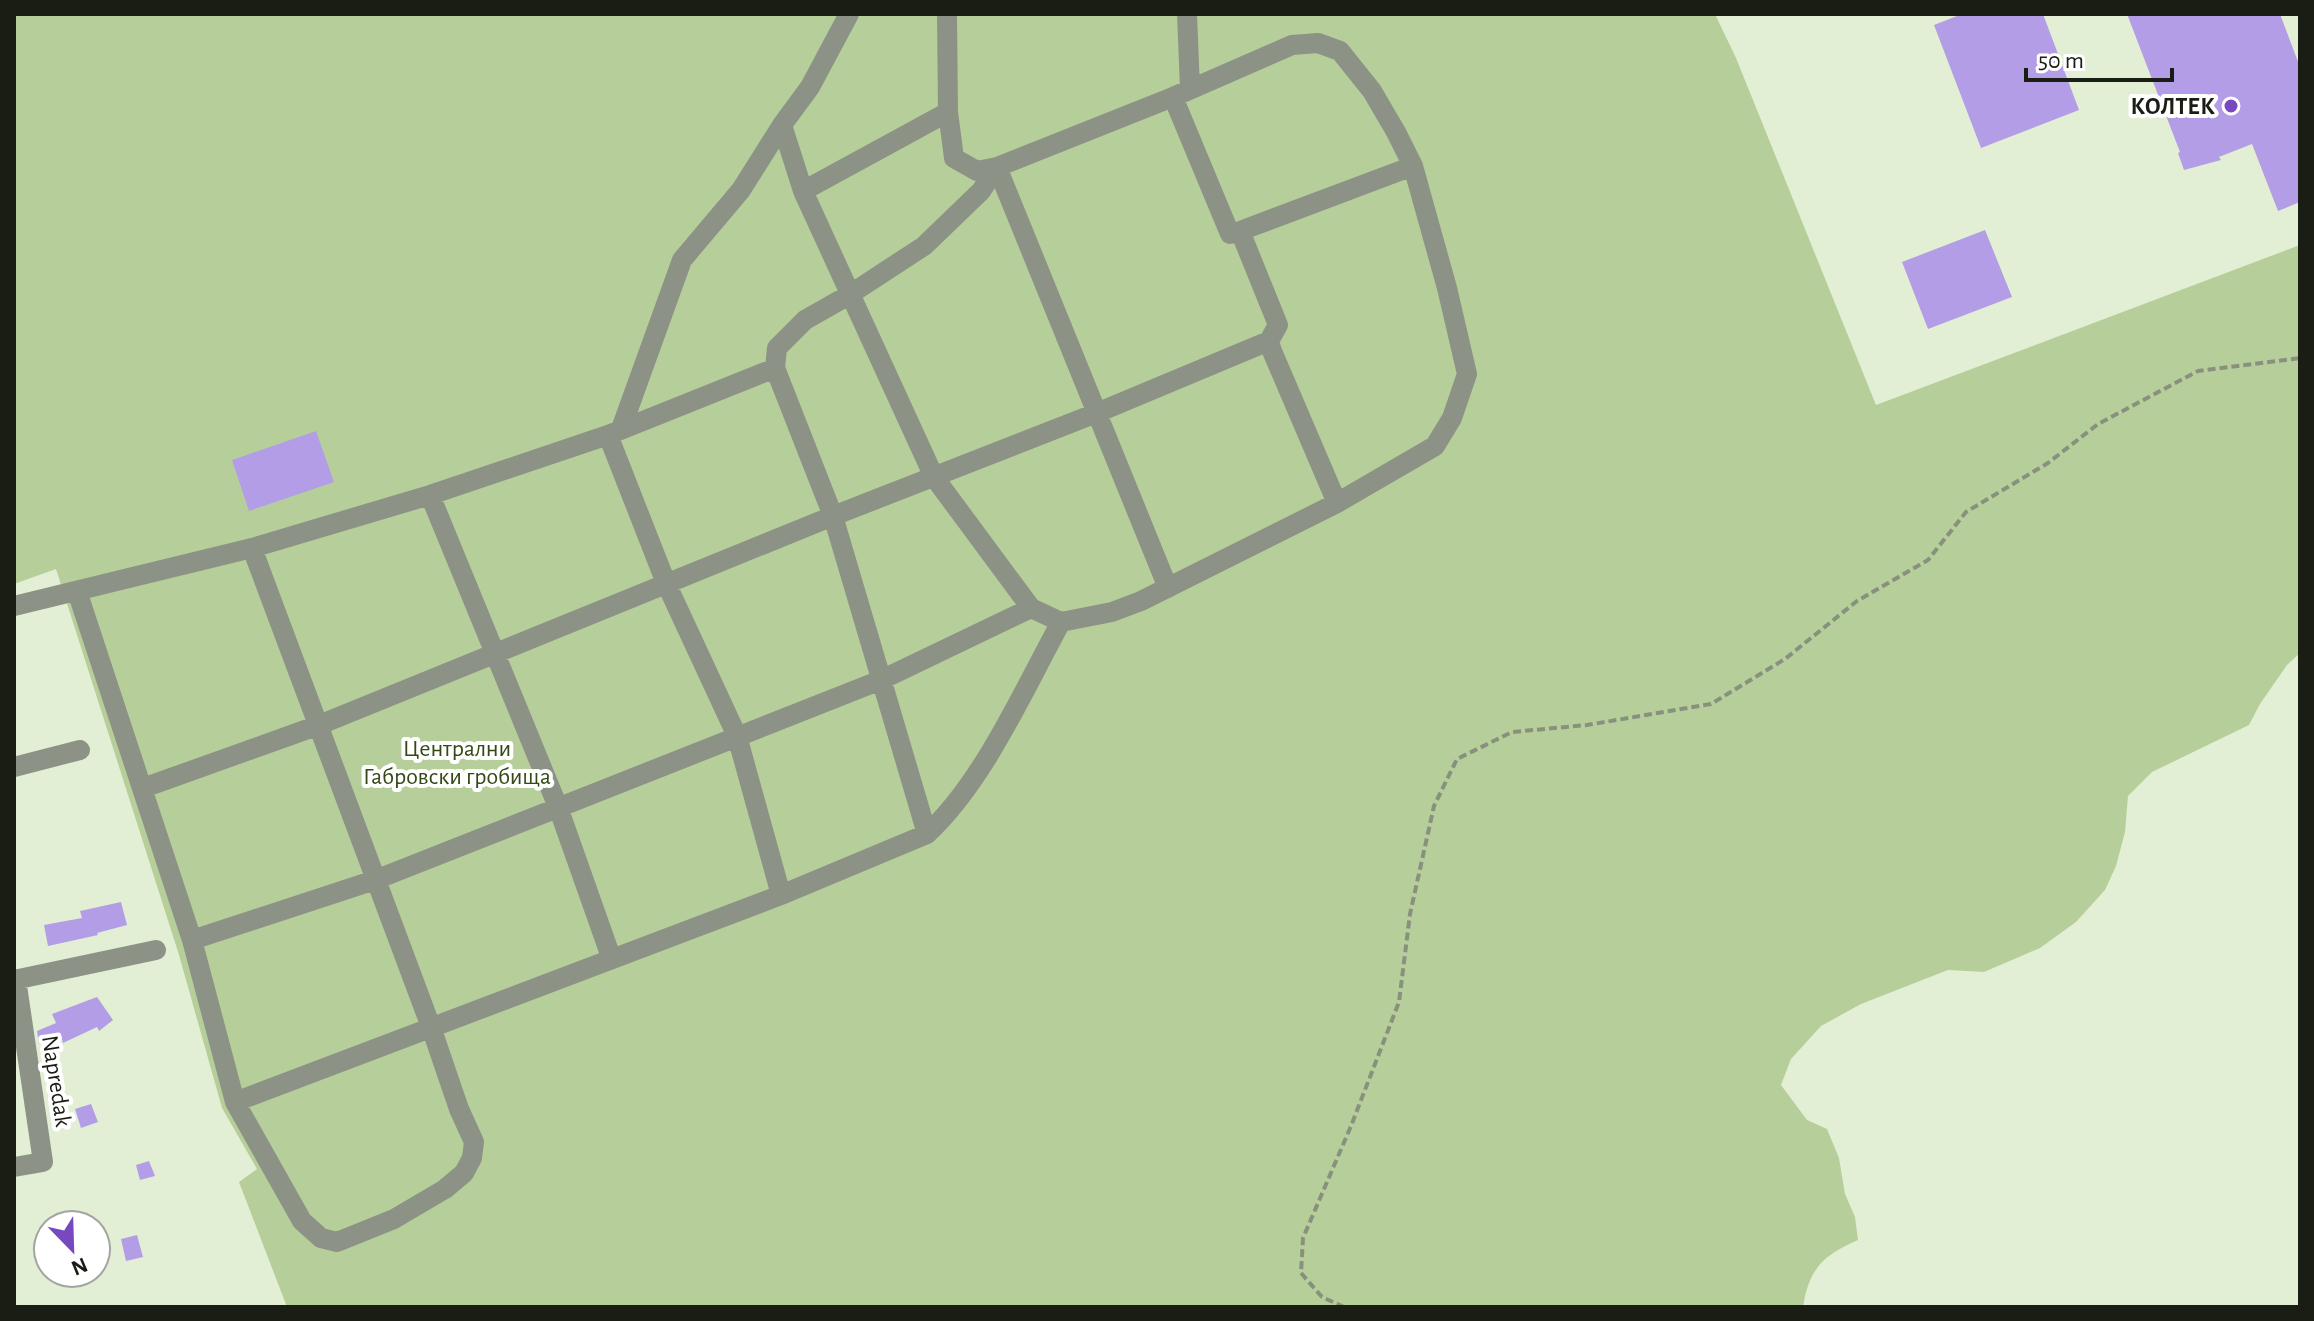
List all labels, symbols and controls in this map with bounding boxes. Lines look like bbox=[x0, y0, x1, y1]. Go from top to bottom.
scale bar bbox=[2026, 32, 2172, 82]
text: 50 m bbox=[2038, 49, 2084, 73]
place label: КОЛТЕК bbox=[2131, 95, 2215, 119]
marker: КОЛТЕК bbox=[2222, 97, 2240, 115]
park label: Централни Габровски гробища bbox=[363, 737, 551, 789]
street label: Napredak bbox=[37, 1034, 75, 1129]
north arrow bbox=[32, 1209, 112, 1289]
text: N bbox=[68, 1253, 91, 1280]

